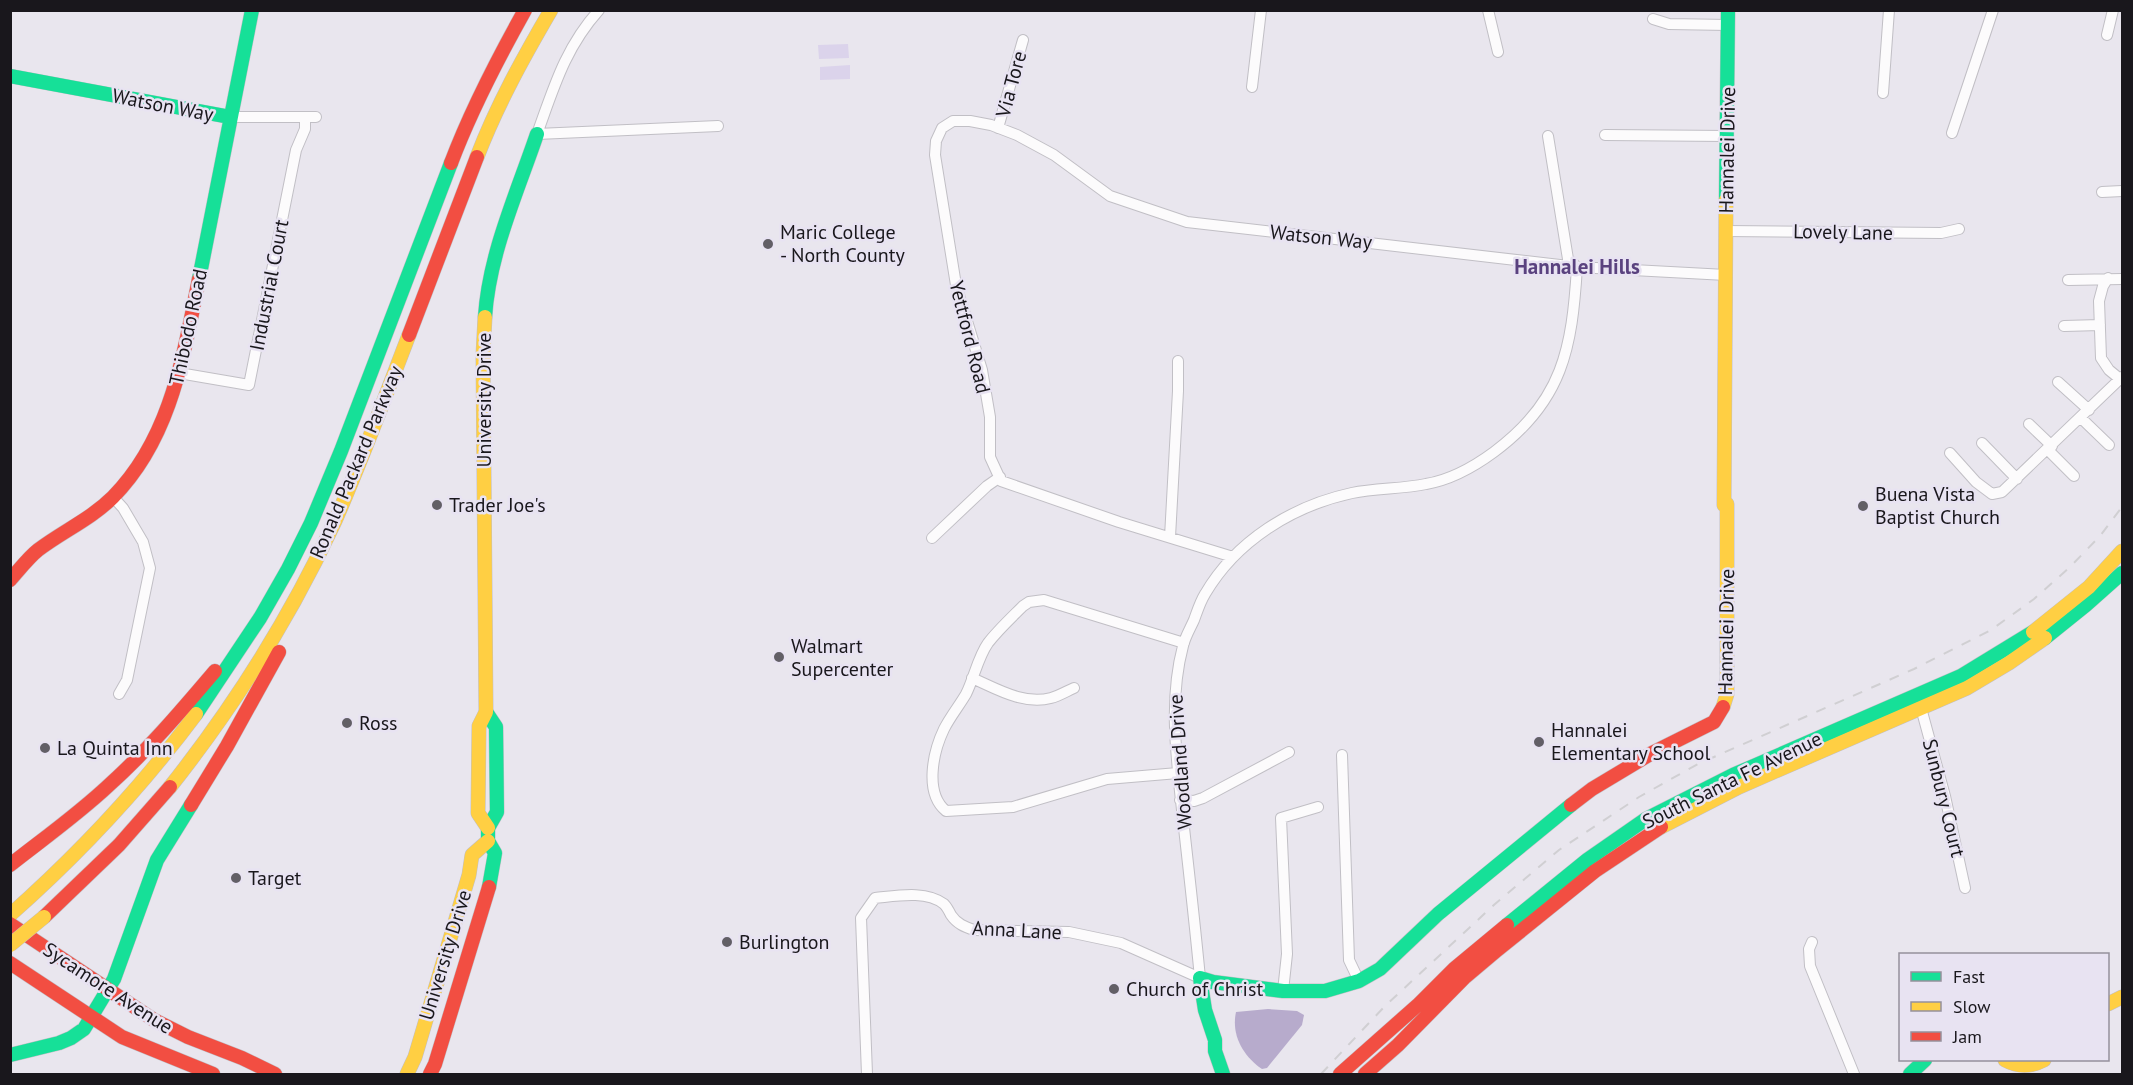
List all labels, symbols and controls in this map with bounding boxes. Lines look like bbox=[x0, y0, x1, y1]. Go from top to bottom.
street label: Via Tore bbox=[989, 48, 1032, 121]
street label: Watson Way bbox=[110, 82, 216, 128]
street label: Hannalei Drive bbox=[1713, 86, 1741, 214]
street label: Industrial Court bbox=[244, 217, 295, 353]
street label: Lovely Lane bbox=[1793, 218, 1893, 246]
place label: Maric College - North County bbox=[780, 219, 906, 268]
street label: Watson Way bbox=[1269, 219, 1374, 255]
marker: Maric College - North County bbox=[761, 237, 775, 251]
district label: Hannalei Hills bbox=[1514, 253, 1640, 280]
street label: Thibodo Road bbox=[163, 267, 213, 387]
street label: Yettford Road bbox=[943, 278, 997, 396]
street label: University Drive bbox=[471, 332, 497, 468]
street label: Ronald Packard Parkway bbox=[304, 361, 409, 562]
place label: Buena Vista Baptist Church bbox=[1875, 481, 2000, 530]
place label: Trader Joe's bbox=[449, 492, 546, 518]
marker: Trader Joe's bbox=[430, 498, 444, 512]
marker: Buena Vista Baptist Church bbox=[1856, 499, 1870, 513]
street label: Hannalei Drive bbox=[1712, 568, 1740, 696]
place label: Walmart Supercenter bbox=[791, 633, 894, 682]
marker: Walmart Supercenter bbox=[772, 650, 786, 664]
street label: Woodland Drive bbox=[1162, 693, 1198, 831]
place label: Ross bbox=[359, 710, 398, 736]
marker: Ross bbox=[340, 716, 354, 730]
place label: Hannalei Elementary School bbox=[1551, 717, 1711, 766]
street label: South Santa Fe Avenue bbox=[1638, 725, 1826, 835]
place label: La Quinta Inn bbox=[57, 735, 173, 761]
marker: Hannalei Elementary School bbox=[1532, 735, 1546, 749]
street label: Sunbury Court bbox=[1917, 736, 1971, 860]
marker: La Quinta Inn bbox=[38, 741, 52, 755]
place label: Target bbox=[248, 865, 302, 891]
marker: Target bbox=[229, 871, 243, 885]
street label: University Drive bbox=[413, 887, 477, 1023]
street label: Anna Lane bbox=[971, 915, 1063, 945]
place label: Burlington bbox=[739, 929, 829, 955]
marker: Burlington bbox=[720, 935, 734, 949]
street label: Sycamore Avenue bbox=[38, 936, 178, 1040]
legend bbox=[1899, 953, 2109, 1061]
text: Fast bbox=[1953, 965, 1985, 988]
place label: Church of Christ bbox=[1126, 976, 1263, 1002]
marker: Church of Christ bbox=[1107, 982, 1121, 996]
text: Slow bbox=[1953, 995, 1991, 1018]
text: Jam bbox=[1952, 1025, 1982, 1048]

